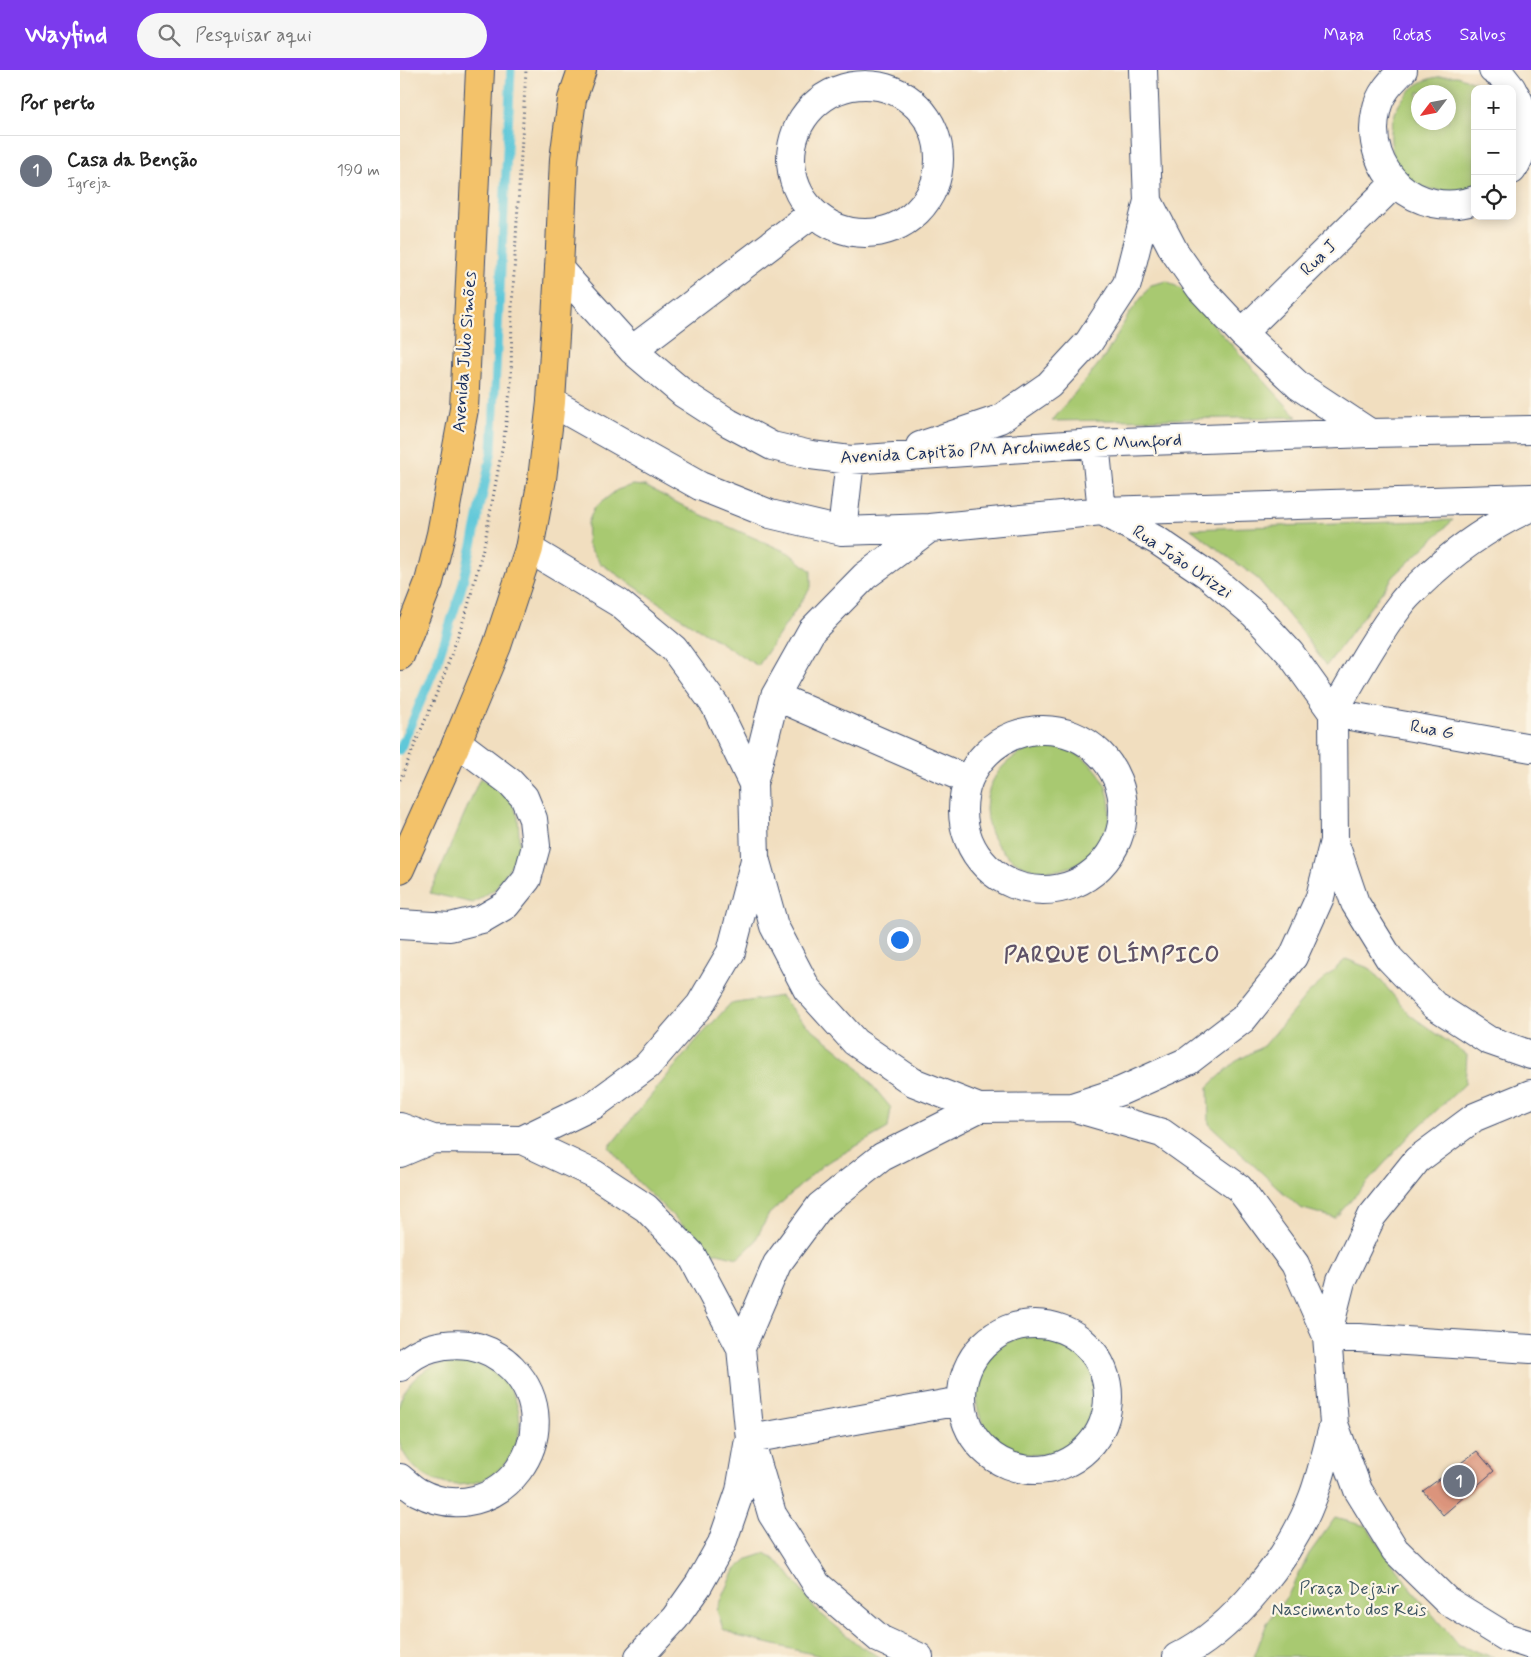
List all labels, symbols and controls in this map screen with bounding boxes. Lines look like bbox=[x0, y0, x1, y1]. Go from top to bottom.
search box bbox=[137, 13, 487, 58]
text: Wayfind bbox=[25, 20, 107, 51]
icon: search bbox=[155, 21, 183, 49]
text: Pesquisar aqui bbox=[195, 23, 312, 48]
text: Mapa bbox=[1323, 23, 1364, 47]
text: Rotas bbox=[1392, 23, 1432, 47]
text: Salvos bbox=[1460, 23, 1506, 47]
north arrow bbox=[1411, 85, 1456, 130]
map controls bbox=[1471, 85, 1516, 220]
button: + bbox=[1471, 85, 1516, 130]
text: Por perto bbox=[20, 89, 95, 117]
button: − bbox=[1471, 130, 1516, 175]
text: Casa da Benção bbox=[67, 148, 197, 173]
text: 1 bbox=[32, 160, 40, 181]
text: 190 m bbox=[337, 160, 380, 181]
text: Igreja bbox=[67, 173, 110, 194]
button: locate bbox=[1471, 175, 1516, 220]
street label: Rua J bbox=[1295, 235, 1343, 281]
street label: Avenida Julio Simões bbox=[447, 270, 483, 433]
street label: Avenida Capitão PM Archimedes C Munford bbox=[840, 428, 1183, 472]
street label: Rua João Urizzi bbox=[1127, 520, 1237, 604]
street label: Rua G bbox=[1408, 714, 1456, 746]
your location bbox=[887, 927, 913, 953]
district label: PARQUE OLÍMPICO bbox=[1004, 941, 1220, 970]
pin: 1 bbox=[1443, 1462, 1475, 1500]
park label: Praça Dejair Nascimento dos Reis bbox=[1271, 1577, 1427, 1622]

